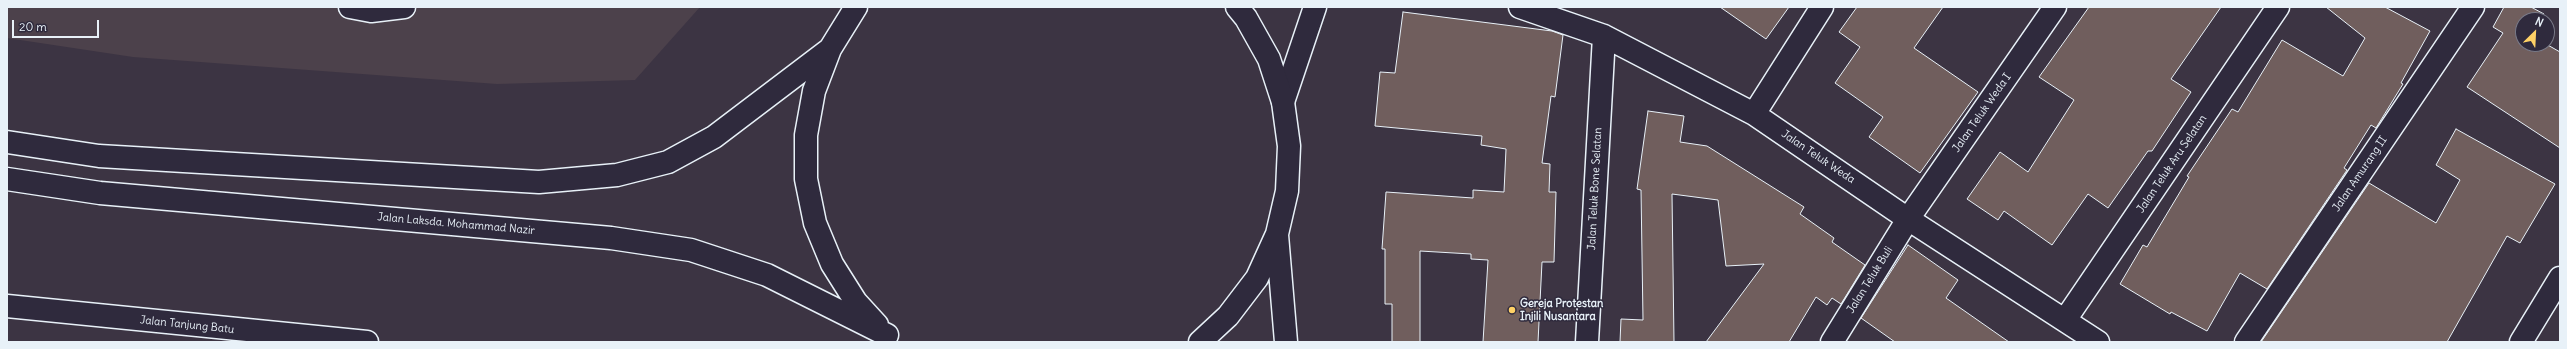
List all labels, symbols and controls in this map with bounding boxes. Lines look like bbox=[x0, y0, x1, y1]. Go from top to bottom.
scale bar bbox=[14, 12, 101, 38]
north arrow bbox=[2515, 12, 2555, 52]
text: N bbox=[2533, 14, 2546, 30]
text: 20 m bbox=[19, 19, 47, 34]
street label: Jalan Teluk Weda I bbox=[1950, 71, 2014, 155]
street label: Jalan Teluk Aru Selatan bbox=[2134, 112, 2210, 216]
street label: Jalan Teluk Bone Selatan bbox=[1585, 127, 1605, 251]
street label: Jalan Teluk Weda bbox=[1779, 128, 1857, 186]
street label: Jalan Amurang II bbox=[2330, 134, 2390, 214]
street label: Jalan Laksda. Mohammad Nazir bbox=[377, 211, 535, 237]
street label: Jalan Teluk Buli bbox=[1844, 244, 1896, 316]
place label: Gereja Protestan Injili Nusantara bbox=[1520, 297, 1603, 323]
marker: Gereja Protestan Injili Nusantara bbox=[1507, 305, 1517, 315]
street label: Jalan Tanjung Batu bbox=[139, 313, 235, 337]

